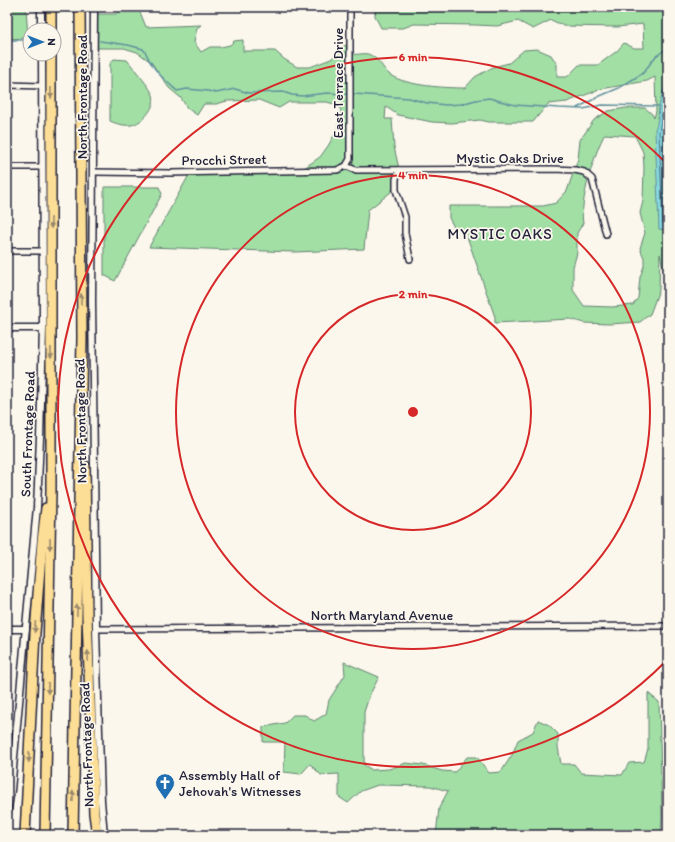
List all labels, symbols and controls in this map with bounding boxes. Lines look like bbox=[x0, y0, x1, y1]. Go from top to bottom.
north arrow bbox=[22, 22, 62, 62]
street label: East Terrace Drive bbox=[330, 28, 347, 138]
street label: North Frontage Road bbox=[74, 34, 91, 159]
text: N bbox=[45, 38, 58, 46]
text: 6 min bbox=[399, 50, 428, 64]
one-way arrow bbox=[48, 87, 54, 100]
street label: Mystic Oaks Drive bbox=[456, 150, 564, 167]
street label: Procchi Street bbox=[181, 151, 267, 169]
text: 4 min bbox=[398, 168, 428, 182]
one-way arrow bbox=[48, 217, 54, 230]
district label: MYSTIC OAKS bbox=[447, 225, 553, 243]
text: 2 min bbox=[399, 287, 428, 301]
one-way arrow bbox=[78, 292, 84, 305]
one-way arrow bbox=[48, 347, 54, 360]
street label: North Frontage Road bbox=[71, 358, 91, 483]
street label: South Frontage Road bbox=[17, 370, 39, 497]
centre of rings bbox=[406, 405, 420, 419]
one-way arrow bbox=[47, 538, 53, 551]
one-way arrow bbox=[74, 603, 80, 616]
street label: North Maryland Avenue bbox=[311, 607, 454, 624]
one-way arrow bbox=[32, 621, 39, 633]
one-way arrow bbox=[85, 649, 91, 662]
one-way arrow bbox=[44, 682, 51, 694]
street label: North Frontage Road bbox=[76, 682, 98, 808]
one-way arrow bbox=[25, 751, 32, 763]
place label: Assembly Hall of Jehovah's Witnesses bbox=[179, 767, 301, 800]
church icon: Assembly Hall of Jehovah's Witnesses bbox=[154, 772, 176, 800]
one-way arrow bbox=[70, 790, 77, 802]

